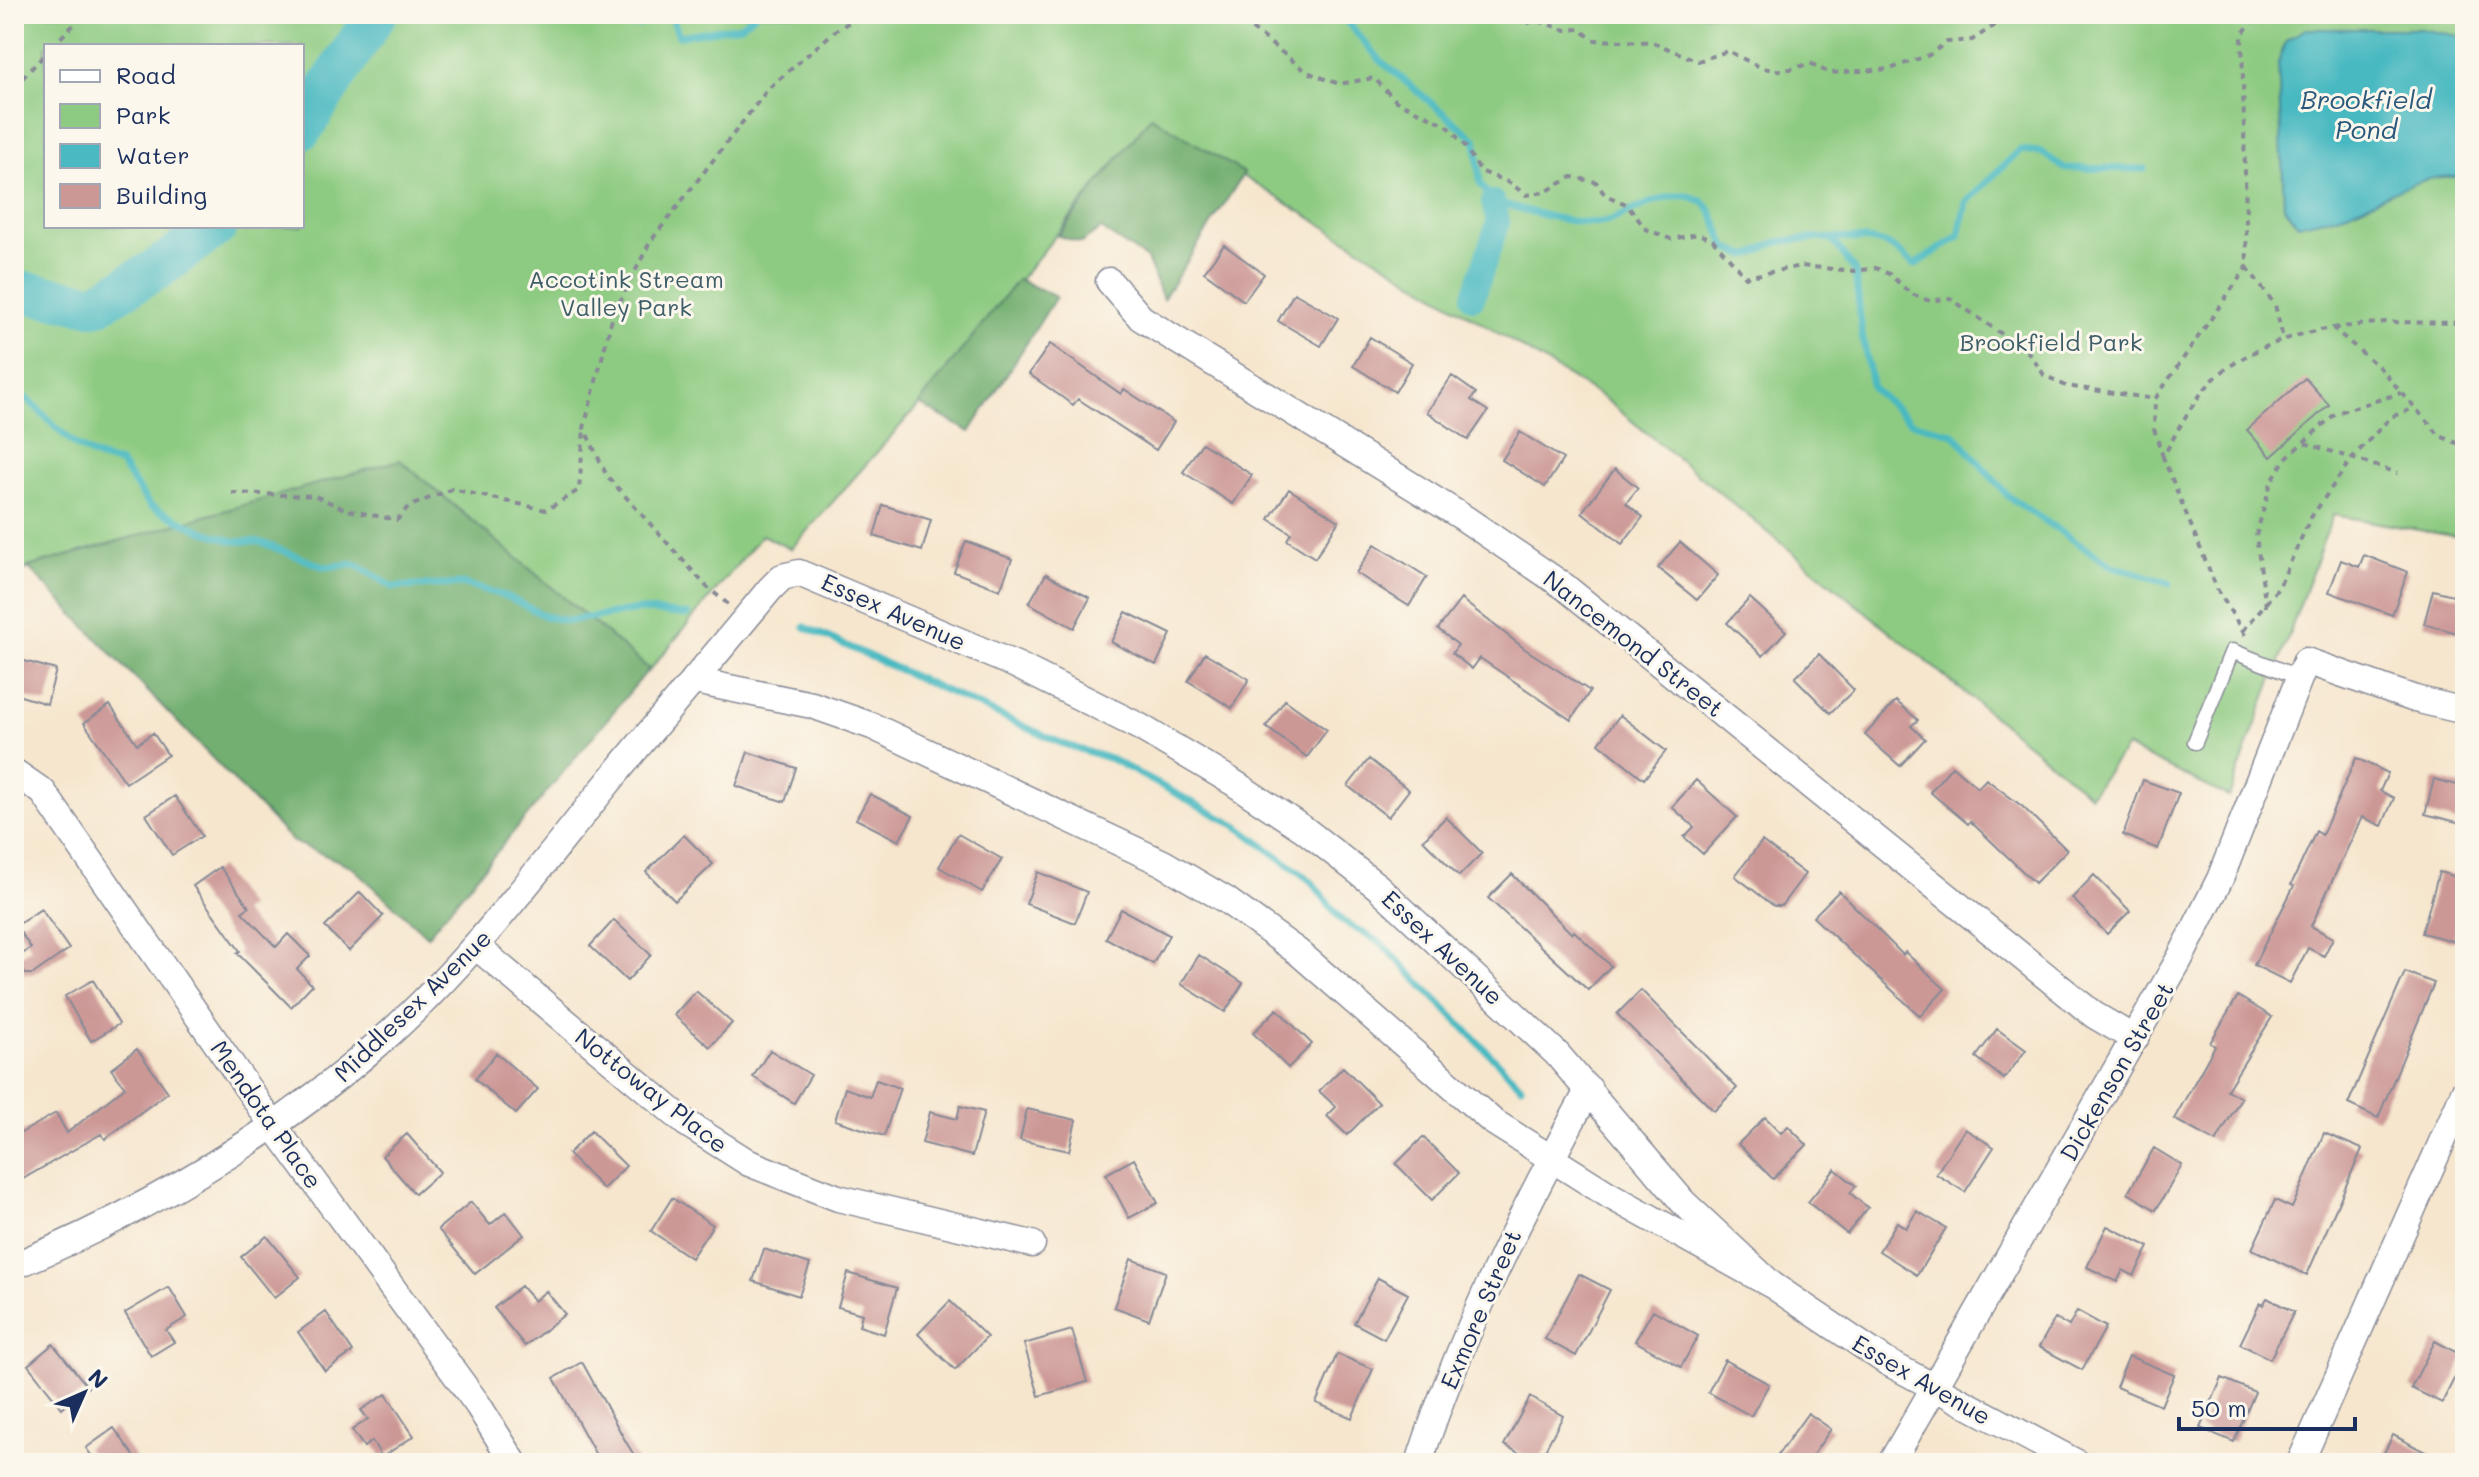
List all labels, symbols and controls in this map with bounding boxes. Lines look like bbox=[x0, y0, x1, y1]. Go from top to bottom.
legend bbox=[44, 44, 304, 228]
text: Road bbox=[116, 59, 176, 90]
water label: Brookfield Pond bbox=[2300, 82, 2433, 146]
text: Park bbox=[116, 99, 170, 130]
text: Water bbox=[116, 139, 190, 170]
text: Building bbox=[116, 179, 207, 210]
park label: Accotink Stream Valley Park bbox=[528, 263, 724, 322]
park label: Brookfield Park bbox=[1959, 326, 2143, 357]
street label: Nancemond Street bbox=[1537, 563, 1731, 723]
street label: Essex Avenue bbox=[817, 565, 971, 657]
street label: Essex Avenue bbox=[1376, 883, 1510, 1011]
street label: Middlesex Avenue bbox=[327, 922, 497, 1088]
street label: Dickenson Street bbox=[2052, 976, 2180, 1166]
street label: Nottoway Place bbox=[569, 1021, 735, 1159]
street label: Mendota Place bbox=[204, 1034, 330, 1194]
street label: Exmore Street bbox=[1432, 1225, 1528, 1393]
street label: Essex Avenue bbox=[1847, 1327, 1997, 1431]
north arrow bbox=[44, 1353, 124, 1433]
text: N bbox=[82, 1362, 115, 1395]
scale bar bbox=[2179, 1381, 2355, 1431]
text: 50 m bbox=[2191, 1392, 2247, 1423]

